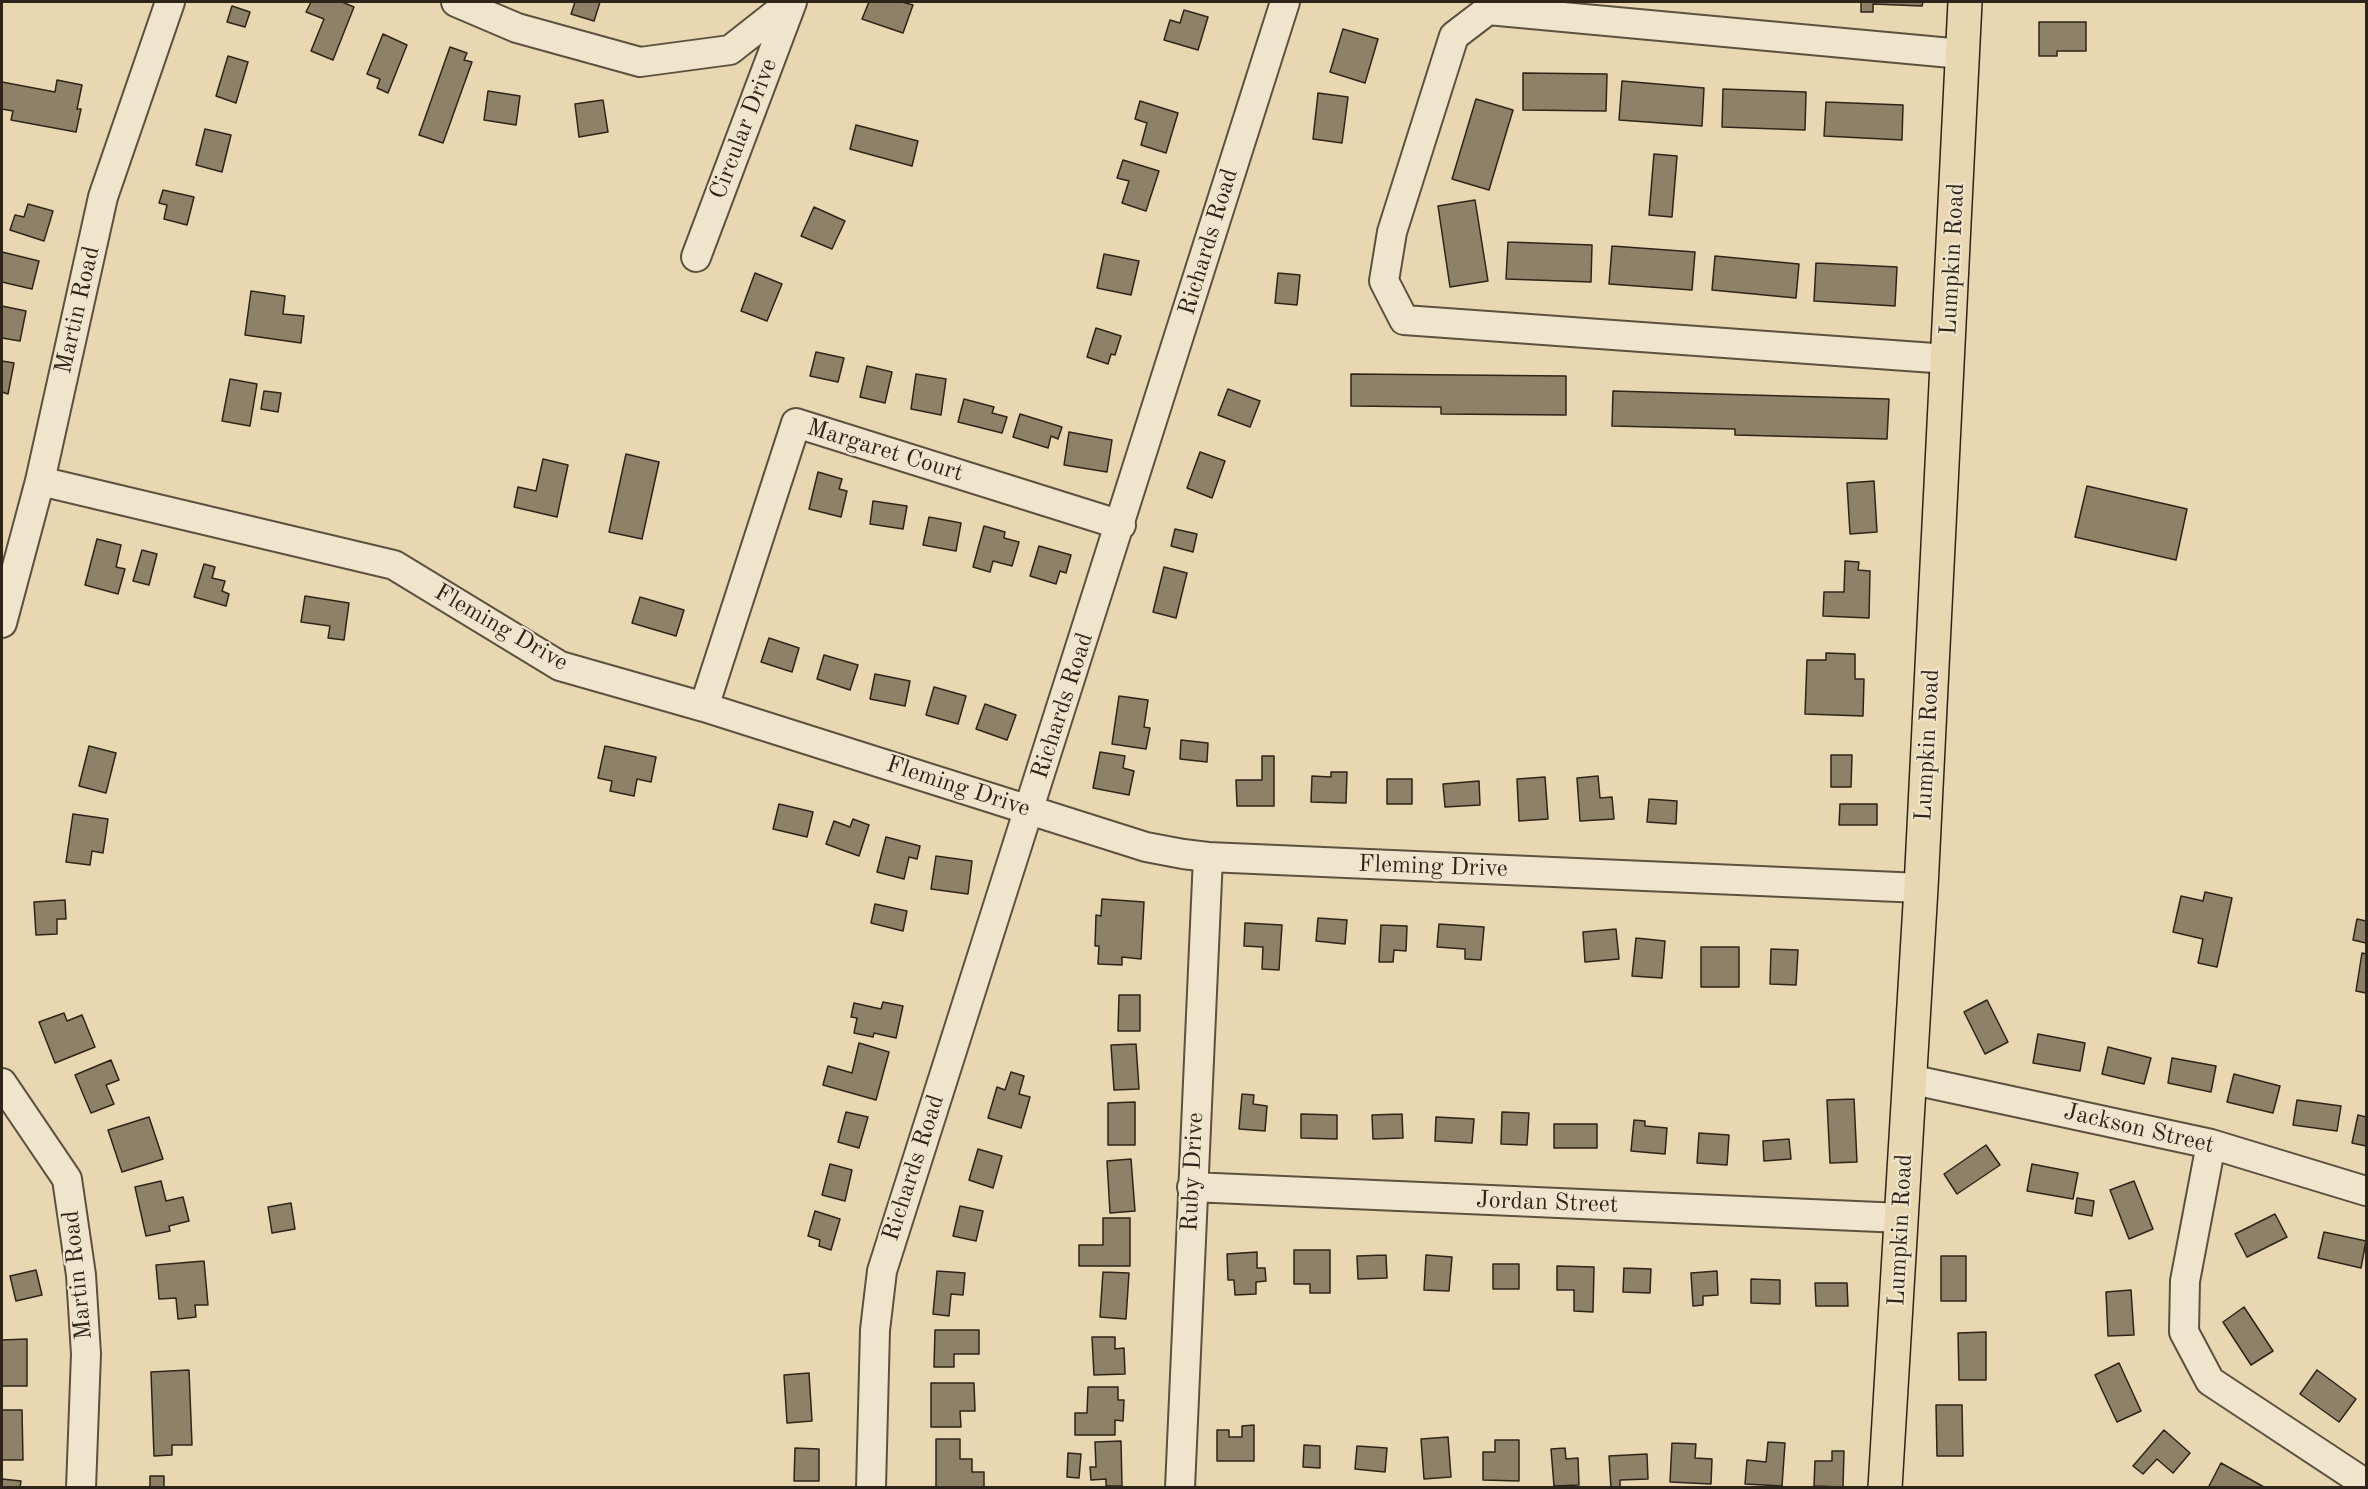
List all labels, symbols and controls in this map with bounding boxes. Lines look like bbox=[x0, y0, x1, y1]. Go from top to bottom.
street label: Circular Drive bbox=[704, 55, 784, 203]
street label: Richards Road bbox=[1173, 165, 1245, 319]
street label: Lumpkin Road bbox=[1935, 182, 1971, 336]
street label: Martin Road bbox=[49, 244, 107, 376]
street label: Margaret Court bbox=[803, 414, 967, 488]
street label: Fleming Drive bbox=[429, 578, 573, 678]
street label: Richards Road bbox=[1026, 629, 1100, 783]
street label: Lumpkin Road bbox=[1910, 668, 1946, 822]
street label: Fleming Drive bbox=[882, 750, 1034, 824]
street label: Fleming Drive bbox=[1358, 850, 1508, 884]
street label: Richards Road bbox=[877, 1091, 951, 1245]
street label: Jackson Street bbox=[2061, 1098, 2217, 1160]
street label: Ruby Drive bbox=[1175, 1112, 1211, 1232]
street label: Lumpkin Road bbox=[1883, 1153, 1919, 1307]
street label: Jordan Street bbox=[1475, 1186, 1619, 1220]
street label: Martin Road bbox=[57, 1209, 99, 1341]

